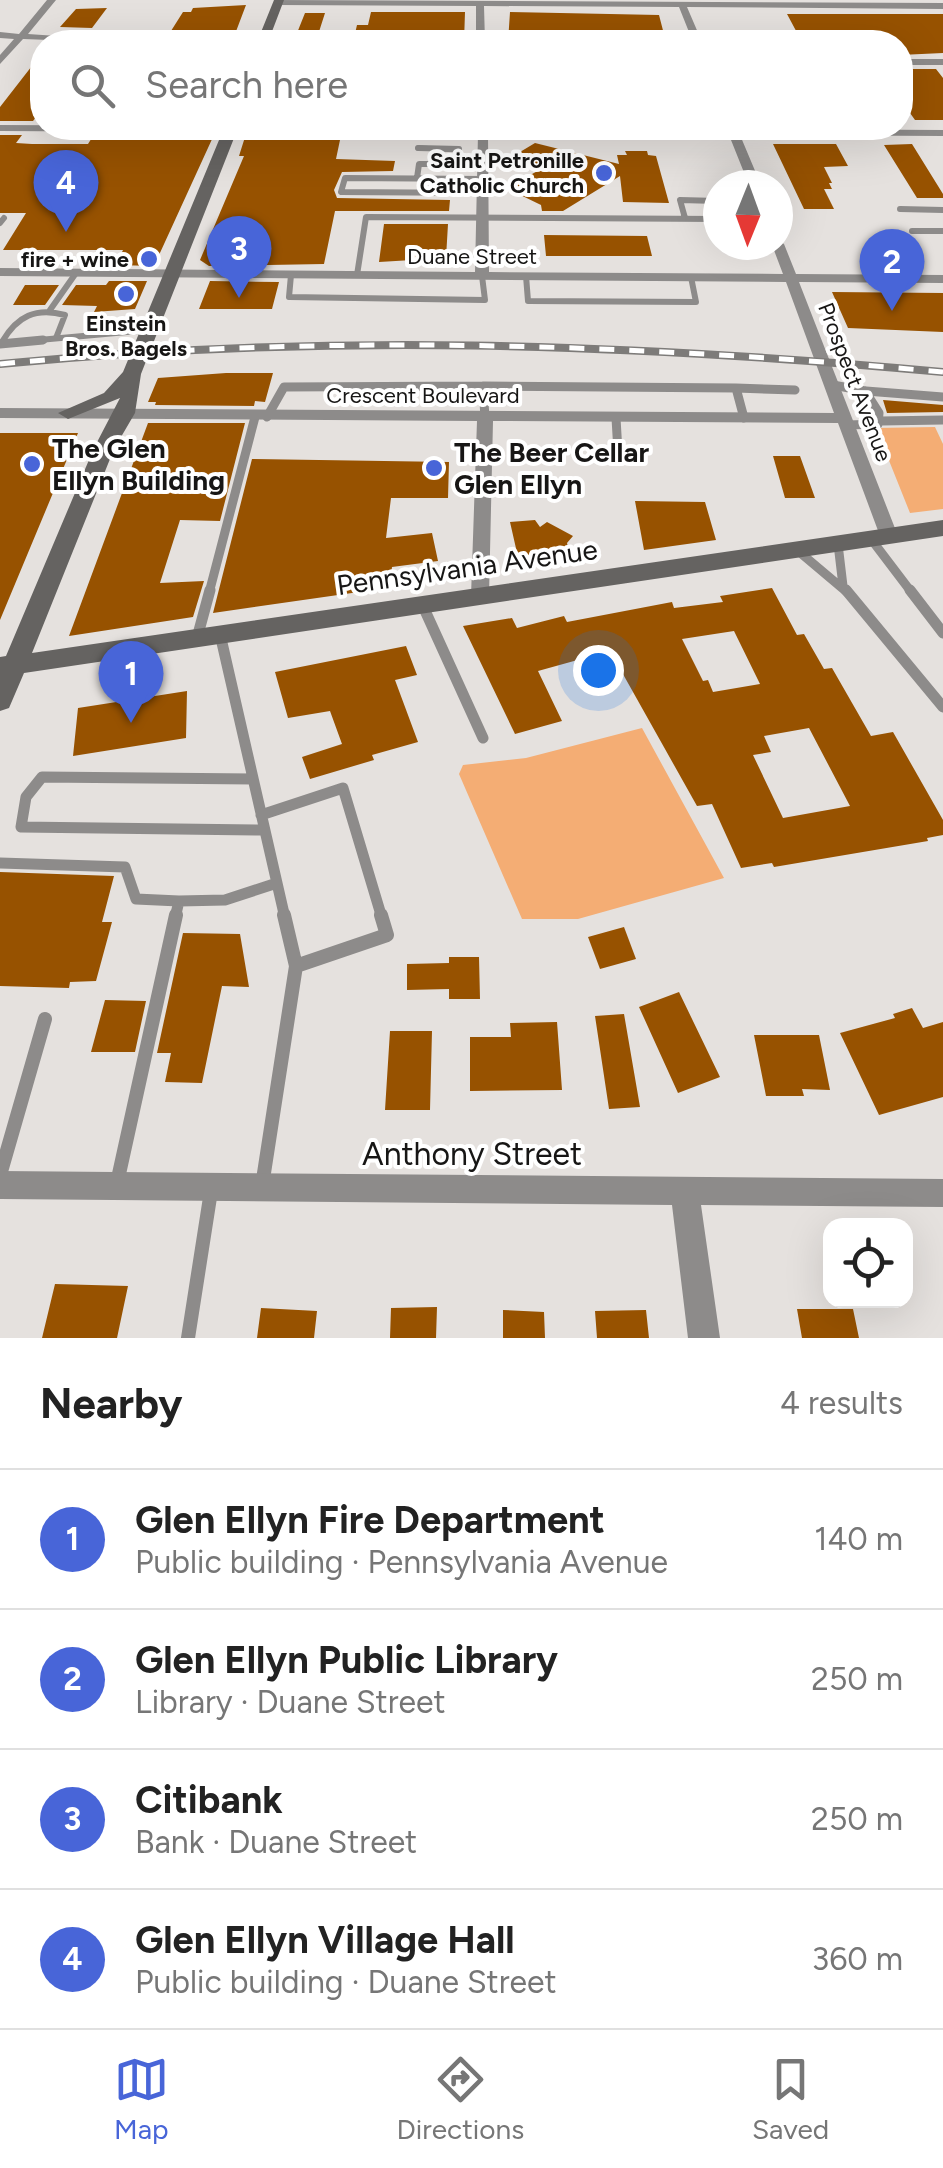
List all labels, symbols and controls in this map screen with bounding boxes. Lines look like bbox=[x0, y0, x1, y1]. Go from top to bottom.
search box bbox=[30, 30, 913, 140]
icon: search bbox=[65, 58, 120, 113]
text: Search here bbox=[145, 62, 348, 108]
place label: Saint Petronille Catholic Church bbox=[420, 147, 584, 199]
pin: 4 bbox=[34, 150, 98, 232]
marker: Saint Petronille Catholic Church bbox=[593, 162, 615, 184]
north arrow bbox=[703, 170, 793, 260]
pin: 3 bbox=[206, 216, 272, 298]
pin: 2 bbox=[860, 228, 924, 311]
street label: Duane Street bbox=[407, 243, 537, 270]
place label: fire + wine bbox=[21, 246, 129, 273]
marker: fire + wine bbox=[138, 248, 160, 270]
marker: Einstein Bros. Bagels bbox=[115, 283, 137, 305]
street label: Prospect Avenue bbox=[812, 299, 898, 465]
place label: Einstein Bros. Bagels bbox=[65, 310, 187, 362]
street label: Crescent Boulevard bbox=[326, 382, 520, 409]
place label: The Glen Ellyn Building bbox=[52, 431, 225, 497]
place label: The Beer Cellar Glen Ellyn bbox=[454, 435, 649, 501]
marker: The Glen Ellyn Building bbox=[21, 453, 43, 475]
marker: The Beer Cellar Glen Ellyn bbox=[423, 457, 445, 479]
street label: Pennsylvania Avenue bbox=[334, 532, 600, 602]
pin: 1 bbox=[98, 640, 164, 723]
your location bbox=[573, 645, 624, 696]
street label: Anthony Street bbox=[362, 1135, 582, 1173]
map controls bbox=[823, 1218, 913, 1308]
button: locate bbox=[823, 1218, 913, 1308]
text: Nearby bbox=[40, 1378, 182, 1429]
text: 4 results bbox=[780, 1384, 903, 1422]
text: Glen Ellyn Fire Department bbox=[135, 1497, 605, 1543]
text: 1 bbox=[66, 1520, 79, 1558]
text: 140 m bbox=[814, 1520, 903, 1558]
text: Public building · Pennsylvania Avenue bbox=[135, 1543, 668, 1581]
text: Glen Ellyn Public Library bbox=[135, 1637, 558, 1683]
text: 2 bbox=[63, 1660, 82, 1698]
text: 250 m bbox=[811, 1660, 903, 1698]
text: Library · Duane Street bbox=[135, 1683, 446, 1721]
text: Citibank bbox=[135, 1777, 283, 1823]
text: 3 bbox=[64, 1800, 81, 1838]
text: 250 m bbox=[811, 1800, 903, 1838]
text: Bank · Duane Street bbox=[135, 1823, 417, 1861]
text: Glen Ellyn Village Hall bbox=[135, 1917, 515, 1963]
text: 4 bbox=[62, 1940, 83, 1978]
text: 360 m bbox=[812, 1940, 903, 1978]
text: Public building · Duane Street bbox=[135, 1963, 557, 2001]
tab: Map bbox=[114, 2052, 169, 2146]
tab: Directions bbox=[397, 2052, 524, 2146]
tab: Saved bbox=[752, 2052, 829, 2146]

